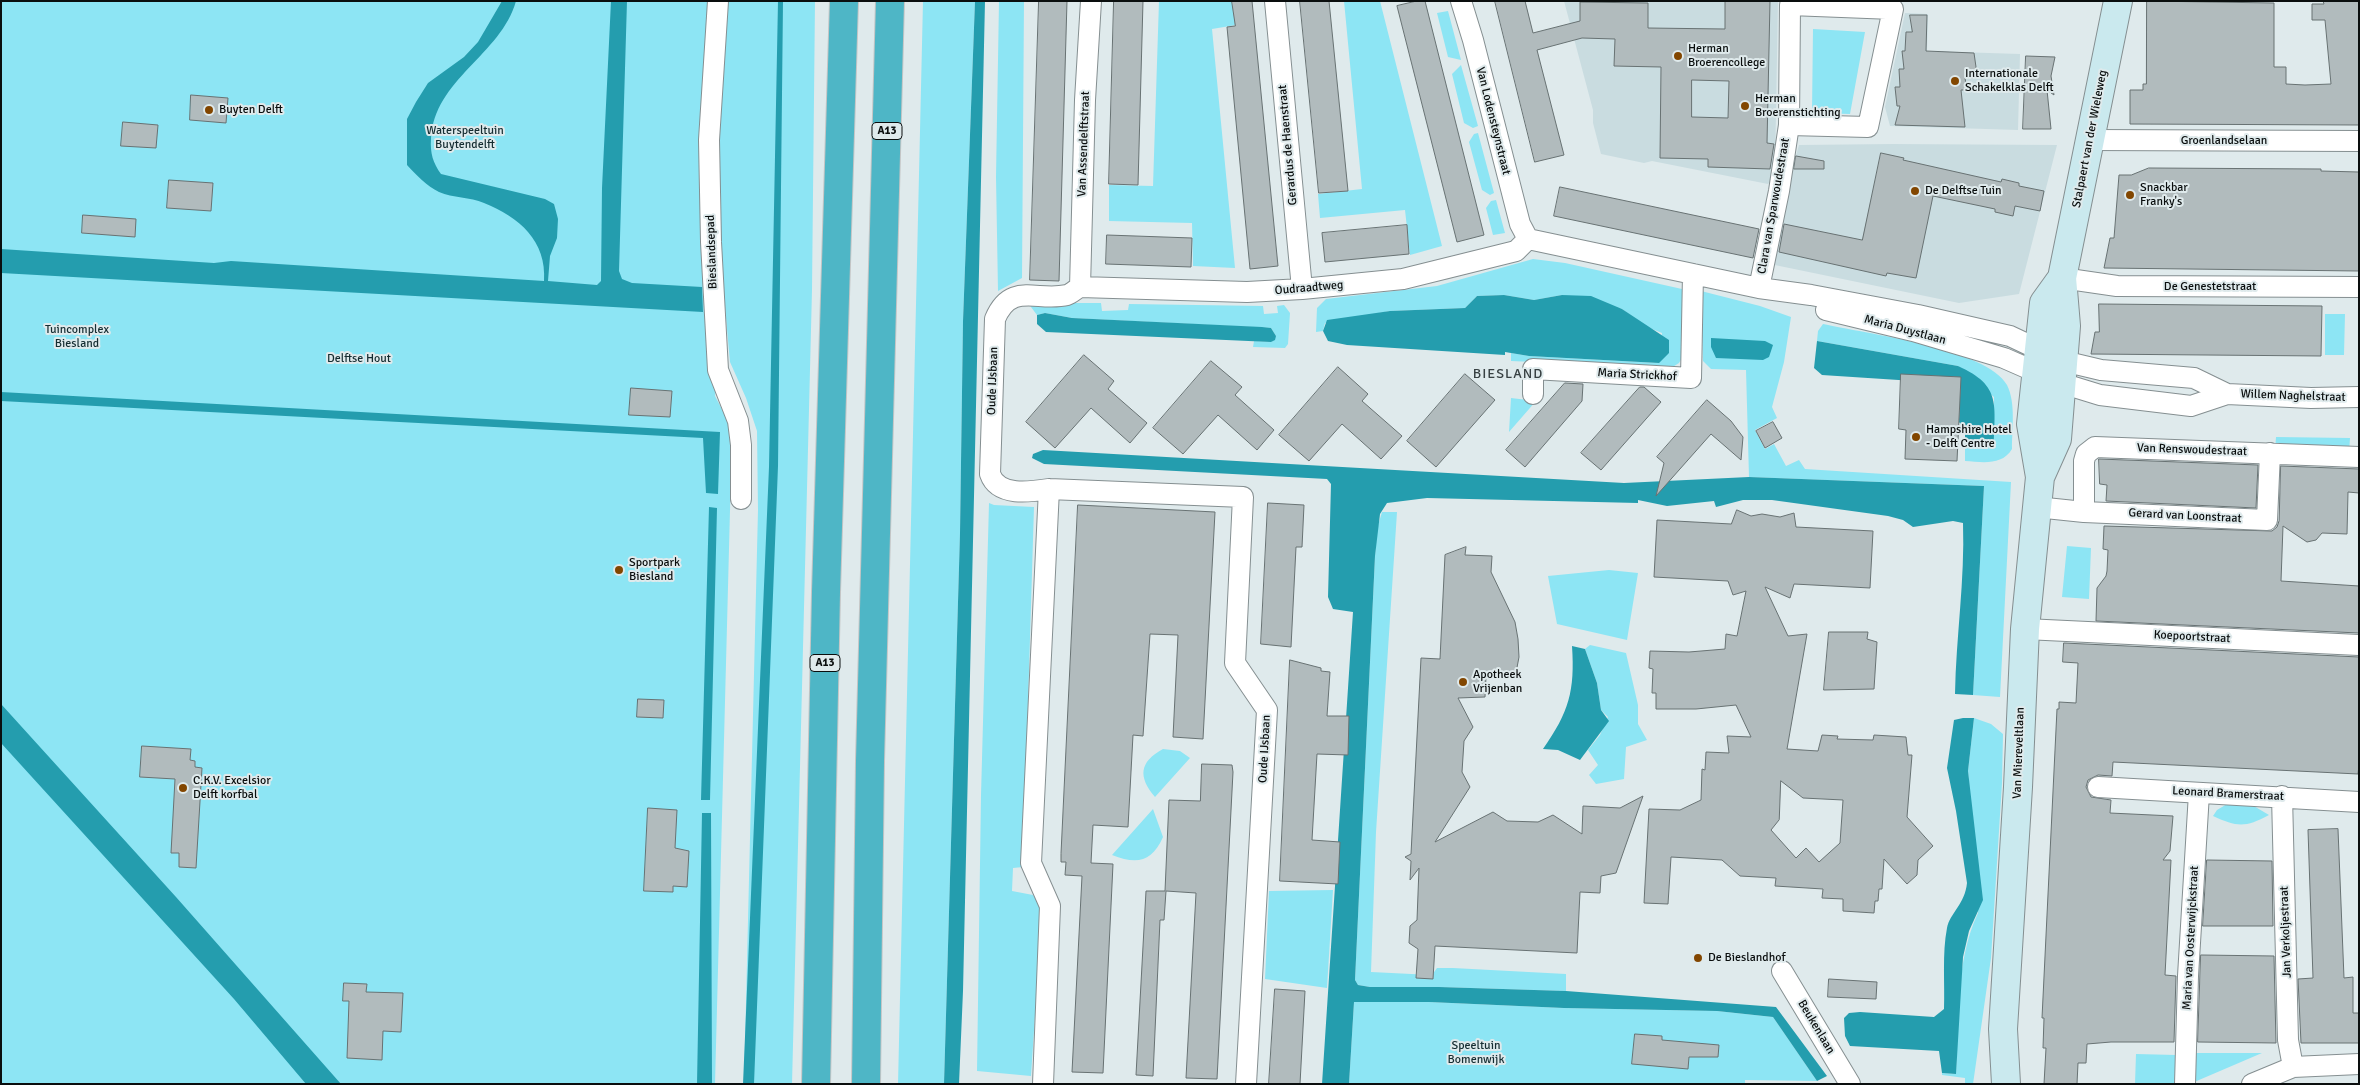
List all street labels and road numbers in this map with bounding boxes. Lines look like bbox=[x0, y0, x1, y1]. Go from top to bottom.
street label: Van Lodensteynstraat bbox=[1473, 66, 1513, 176]
street label: Stalpaert van der Wieleweg bbox=[2070, 69, 2110, 209]
street label: Gerardus de Haenstraat bbox=[1276, 84, 1300, 206]
street label: Van Assendelftstraat bbox=[1075, 91, 1093, 197]
road number: A13 bbox=[872, 122, 902, 140]
street label: Groenlandselaan bbox=[2181, 134, 2267, 148]
street label: Clara van Sparwoudestraat bbox=[1755, 137, 1793, 275]
street label: Bieslandsepad bbox=[704, 215, 720, 289]
street label: Oudraadtweg bbox=[1274, 278, 1344, 298]
street label: De Genestetstraat bbox=[2164, 280, 2256, 294]
street label: Maria Duystlaan bbox=[1863, 312, 1947, 348]
street label: Oude IJsbaan bbox=[985, 347, 1001, 415]
street label: Maria Strickhof bbox=[1597, 366, 1677, 384]
street label: Willem Naghelstraat bbox=[2240, 387, 2346, 405]
street label: Van Renswoudestraat bbox=[2137, 441, 2247, 459]
street label: Gerard van Loonstraat bbox=[2128, 506, 2242, 526]
street label: Koepoortstraat bbox=[2153, 628, 2231, 646]
road number: A13 bbox=[810, 654, 840, 671]
street label: Van Miereveltlaan bbox=[2010, 707, 2028, 799]
street label: Oude IJsbaan bbox=[1256, 714, 1274, 784]
street label: Leonard Bramerstraat bbox=[2172, 784, 2284, 804]
street label: Maria van Oosterwijckstraat bbox=[2180, 866, 2202, 1010]
street label: Jan Verkoljestraat bbox=[2277, 886, 2295, 978]
street label: Beukenlaan bbox=[1794, 997, 1838, 1057]

